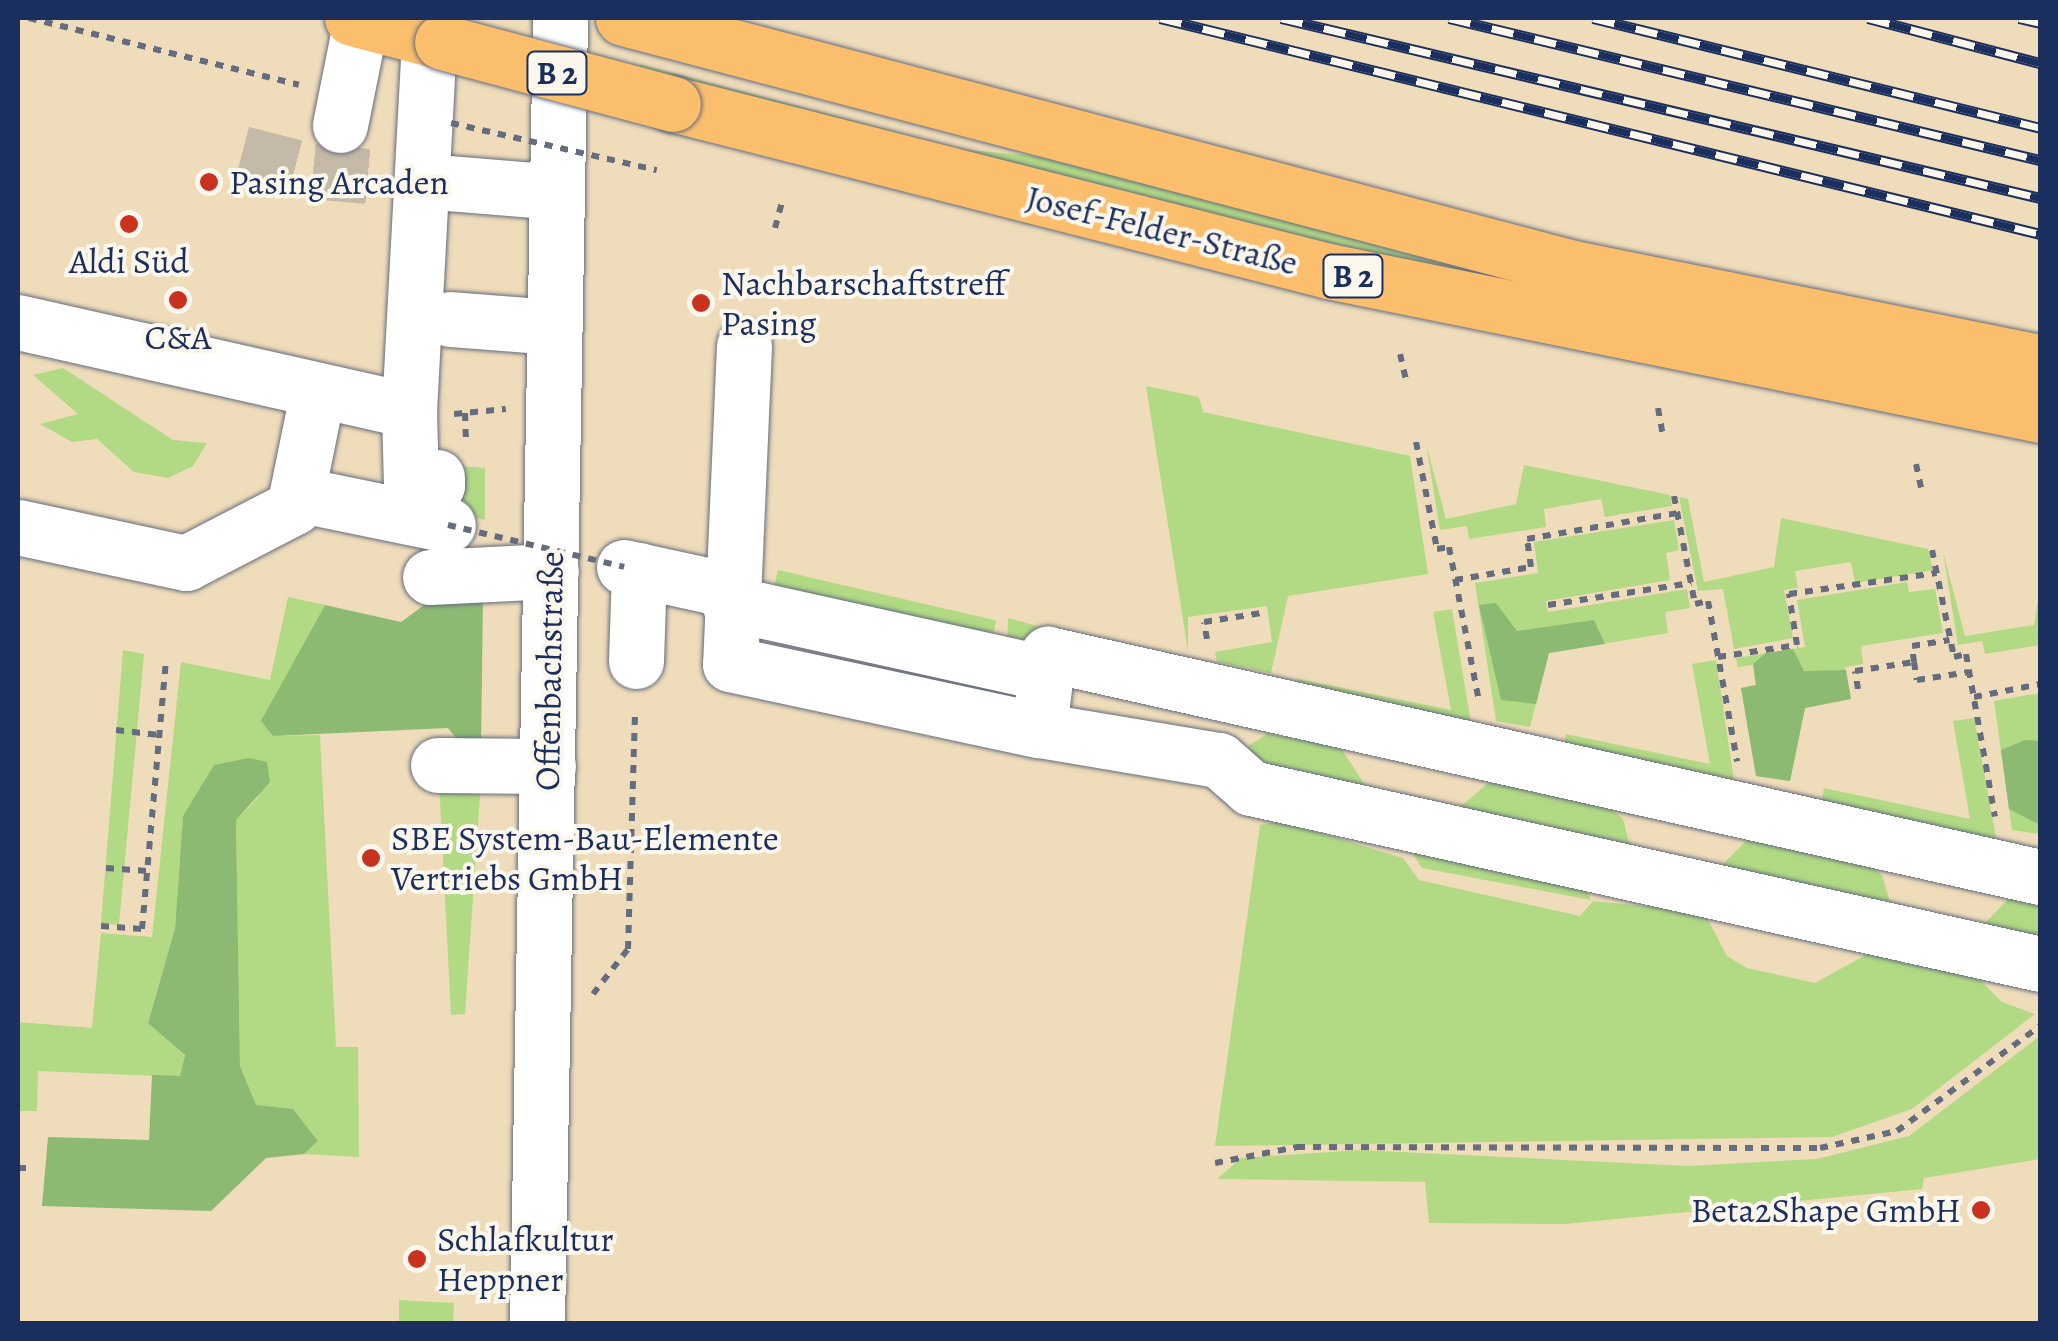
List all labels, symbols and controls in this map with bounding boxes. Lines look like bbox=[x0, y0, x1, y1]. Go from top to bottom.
road number: B 2 bbox=[524, 46, 590, 100]
place label: Pasing Arcaden bbox=[229, 161, 449, 203]
marker: Pasing Arcaden bbox=[198, 171, 220, 193]
street label: Josef-Felder-Straße bbox=[1022, 176, 1302, 284]
marker: Aldi Süd bbox=[118, 213, 140, 235]
place label: Aldi Süd bbox=[69, 240, 189, 282]
road number: B 2 bbox=[1320, 249, 1386, 303]
place label: Nachbarschaftstreff Pasing bbox=[721, 262, 1006, 344]
marker: C&A bbox=[167, 289, 189, 311]
marker: Nachbarschaftstreff Pasing bbox=[690, 292, 712, 314]
place label: C&A bbox=[145, 316, 211, 358]
street label: Offenbachstraße bbox=[526, 551, 572, 791]
place label: SBE System-Bau-Elemente Vertriebs GmbH bbox=[391, 817, 779, 899]
marker: SBE System-Bau-Elemente Vertriebs GmbH bbox=[360, 847, 382, 869]
place label: Beta2Shape GmbH bbox=[1691, 1189, 1961, 1231]
marker: Beta2Shape GmbH bbox=[1970, 1199, 1992, 1221]
place label: Schlafkultur Heppner bbox=[437, 1218, 614, 1300]
marker: Schlafkultur Heppner bbox=[406, 1248, 428, 1270]

